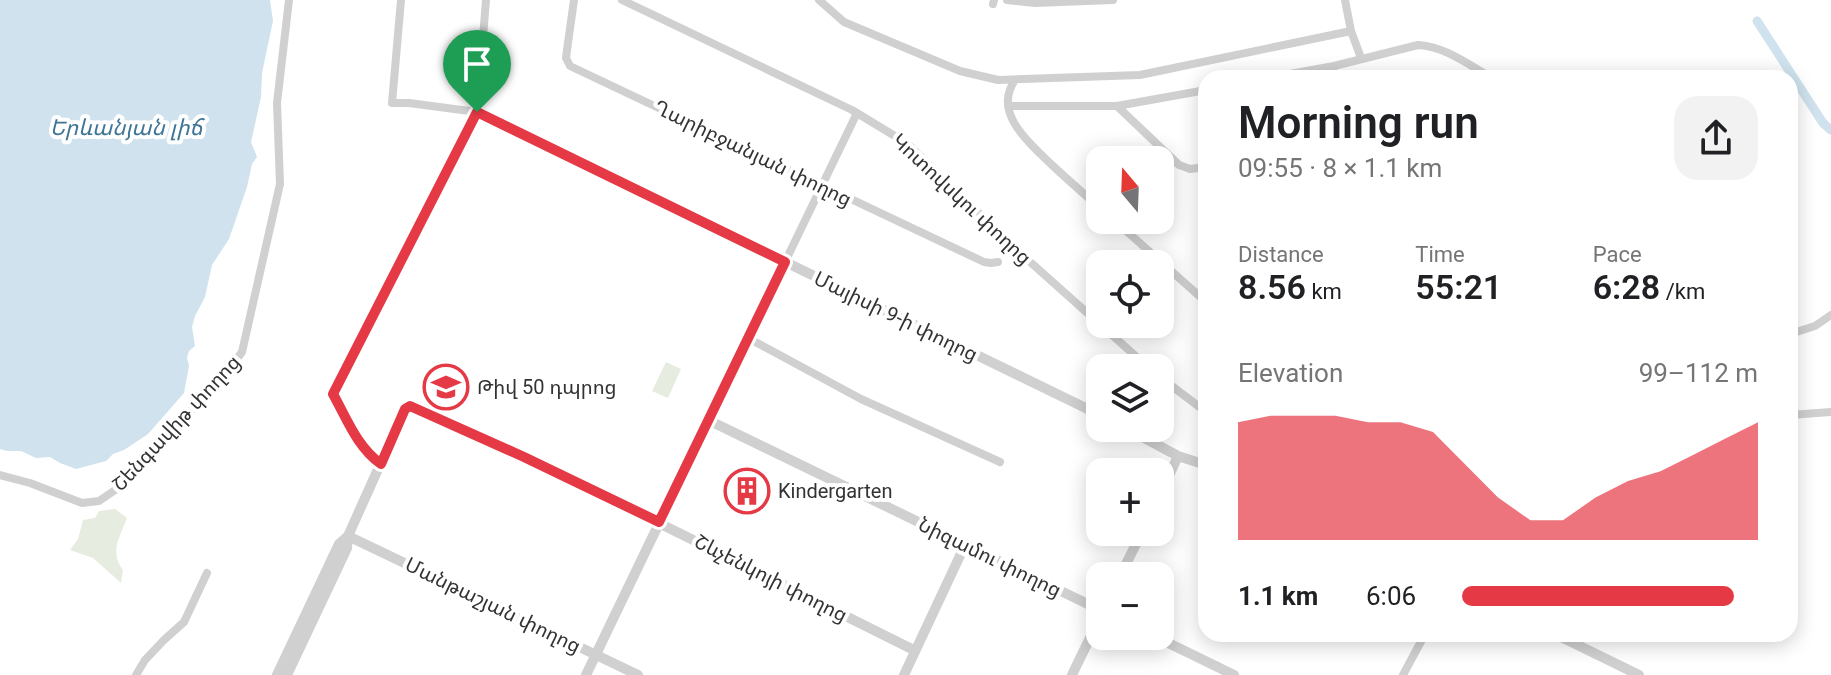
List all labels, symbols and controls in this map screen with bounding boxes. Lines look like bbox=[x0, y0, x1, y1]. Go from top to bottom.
pin bbox=[443, 30, 511, 112]
icon: arrive bbox=[455, 42, 499, 86]
street label: Ղարիբջանյան փողոց bbox=[650, 95, 856, 211]
button: share bbox=[1674, 96, 1758, 180]
text: Morning run bbox=[1238, 97, 1479, 149]
water label: Երևանյան լիճ bbox=[50, 115, 206, 141]
street label: Կոտովսկու փողոց bbox=[887, 128, 1037, 270]
north arrow bbox=[1086, 146, 1174, 234]
map controls bbox=[1086, 146, 1174, 650]
text: 09:55 · 8 × 1.1 km bbox=[1238, 153, 1442, 183]
text: Distance bbox=[1238, 242, 1324, 267]
text: Time bbox=[1415, 242, 1465, 267]
text: Pace bbox=[1593, 242, 1642, 267]
button: locate bbox=[1086, 250, 1174, 338]
street label: Մայիսի 9-ի փողոց bbox=[810, 266, 982, 366]
text: 8.56 bbox=[1238, 267, 1306, 307]
text: 55:21 bbox=[1415, 267, 1502, 307]
text: 6:28 bbox=[1593, 267, 1660, 307]
text: km bbox=[1306, 279, 1342, 304]
text: /km bbox=[1660, 279, 1705, 304]
street label: Շենգավիթ փողոց bbox=[107, 350, 245, 496]
button: layers bbox=[1086, 354, 1174, 442]
text: Elevation bbox=[1238, 358, 1343, 388]
text: 99–112 m bbox=[1639, 358, 1758, 388]
school or university icon: Թիվ 50 դպրոց bbox=[422, 363, 470, 411]
place label: Թիվ 50 դպրոց bbox=[477, 375, 617, 399]
button: + bbox=[1086, 458, 1174, 546]
building icon: Kindergarten bbox=[723, 467, 771, 515]
place label: Kindergarten bbox=[778, 479, 893, 503]
street label: Նիզամու փողոց bbox=[915, 512, 1065, 602]
street label: Շևչենկոյի փողոց bbox=[690, 529, 852, 627]
street label: Մանթաշյան փողոց bbox=[401, 552, 585, 658]
button: − bbox=[1086, 562, 1174, 650]
text: 1.1 km bbox=[1238, 581, 1318, 611]
text: 6:06 bbox=[1366, 581, 1416, 611]

